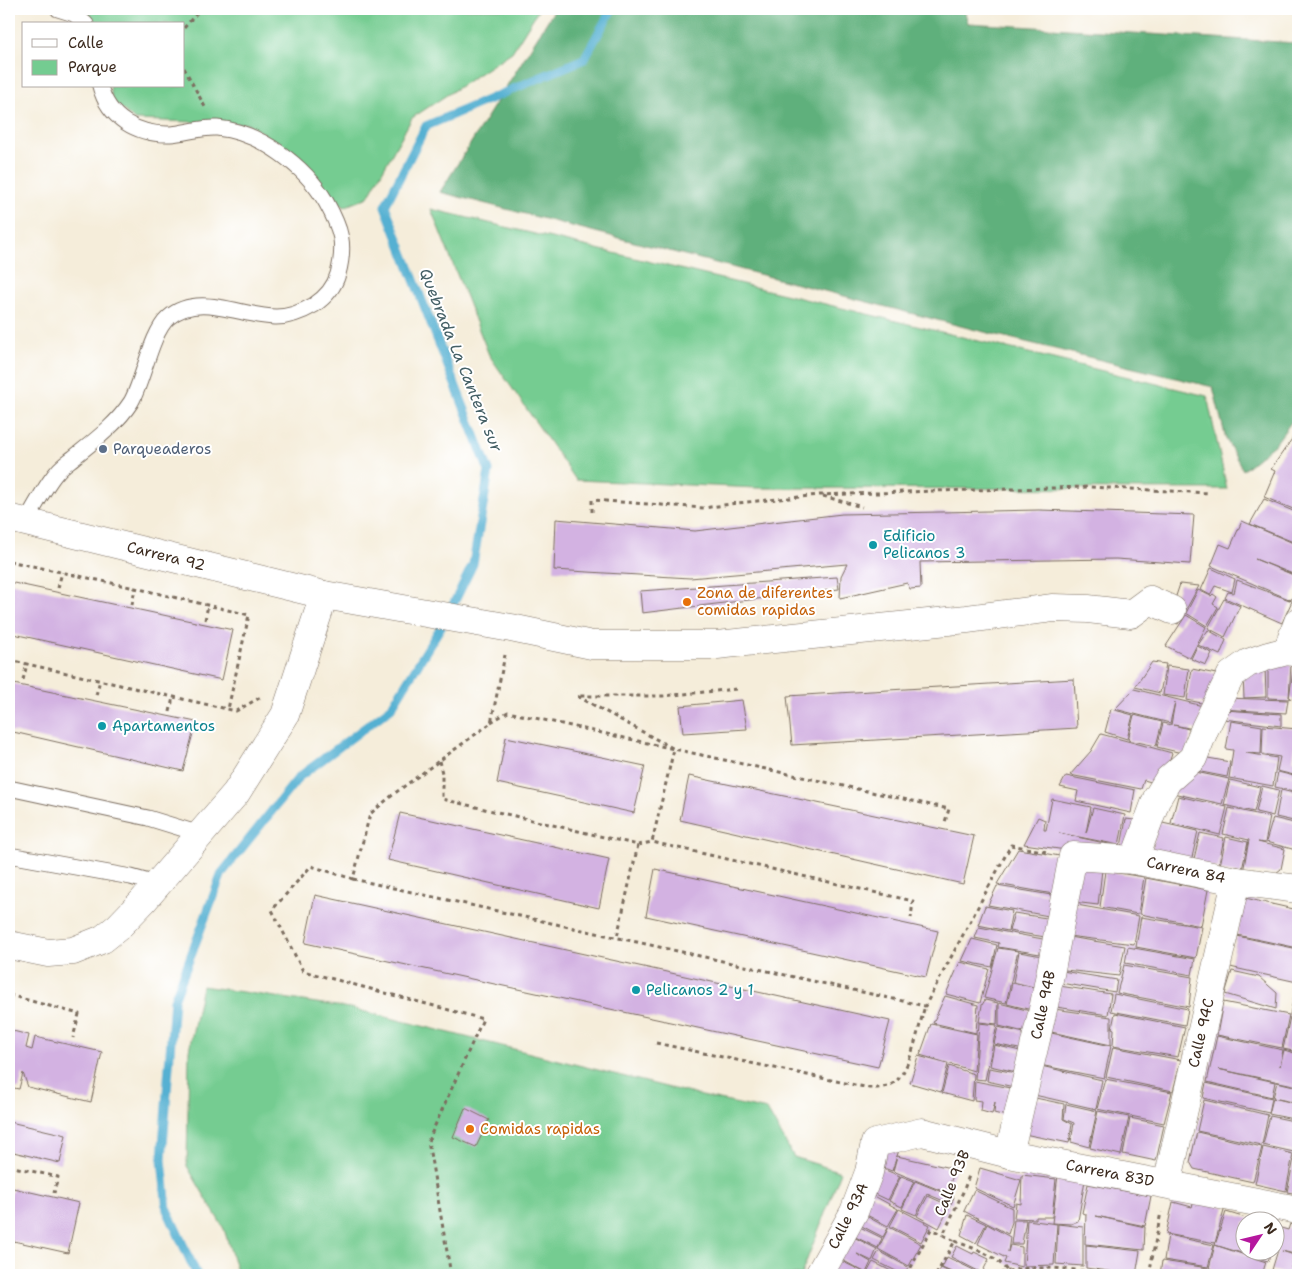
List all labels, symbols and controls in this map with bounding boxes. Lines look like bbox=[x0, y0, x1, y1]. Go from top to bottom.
legend bbox=[22, 22, 185, 88]
text: Calle bbox=[68, 33, 104, 53]
text: Parque bbox=[68, 57, 117, 77]
water label: Quebrada La Cantera sur bbox=[415, 265, 508, 455]
place label: Parqueaderos bbox=[113, 439, 211, 459]
marker: Parqueaderos bbox=[97, 443, 109, 455]
place label: Edificio Pelicanos 3 bbox=[883, 526, 966, 563]
street label: Carrera 92 bbox=[125, 537, 207, 575]
marker: Edificio Pelicanos 3 bbox=[867, 539, 879, 551]
place label: Zona de diferentes comidas rapidas bbox=[697, 583, 833, 620]
marker: Zona de diferentes comidas rapidas bbox=[681, 596, 693, 608]
place label: Apartamentos bbox=[112, 716, 215, 736]
marker: Apartamentos bbox=[96, 720, 108, 732]
street label: Carrera 84 bbox=[1145, 852, 1227, 888]
street label: Calle 94B bbox=[1026, 969, 1060, 1041]
place label: Pelicanos 2 y 1 bbox=[646, 980, 754, 1000]
marker: Pelicanos 2 y 1 bbox=[630, 984, 642, 996]
street label: Calle 94C bbox=[1183, 996, 1219, 1070]
place label: Comidas rapidas bbox=[480, 1119, 600, 1139]
marker: Comidas rapidas bbox=[464, 1123, 476, 1135]
street label: Calle 93B bbox=[930, 1147, 974, 1219]
street label: Carrera 83D bbox=[1064, 1155, 1156, 1191]
street label: Calle 93A bbox=[823, 1179, 873, 1253]
north arrow bbox=[1234, 1212, 1284, 1262]
text: N bbox=[1260, 1219, 1281, 1238]

